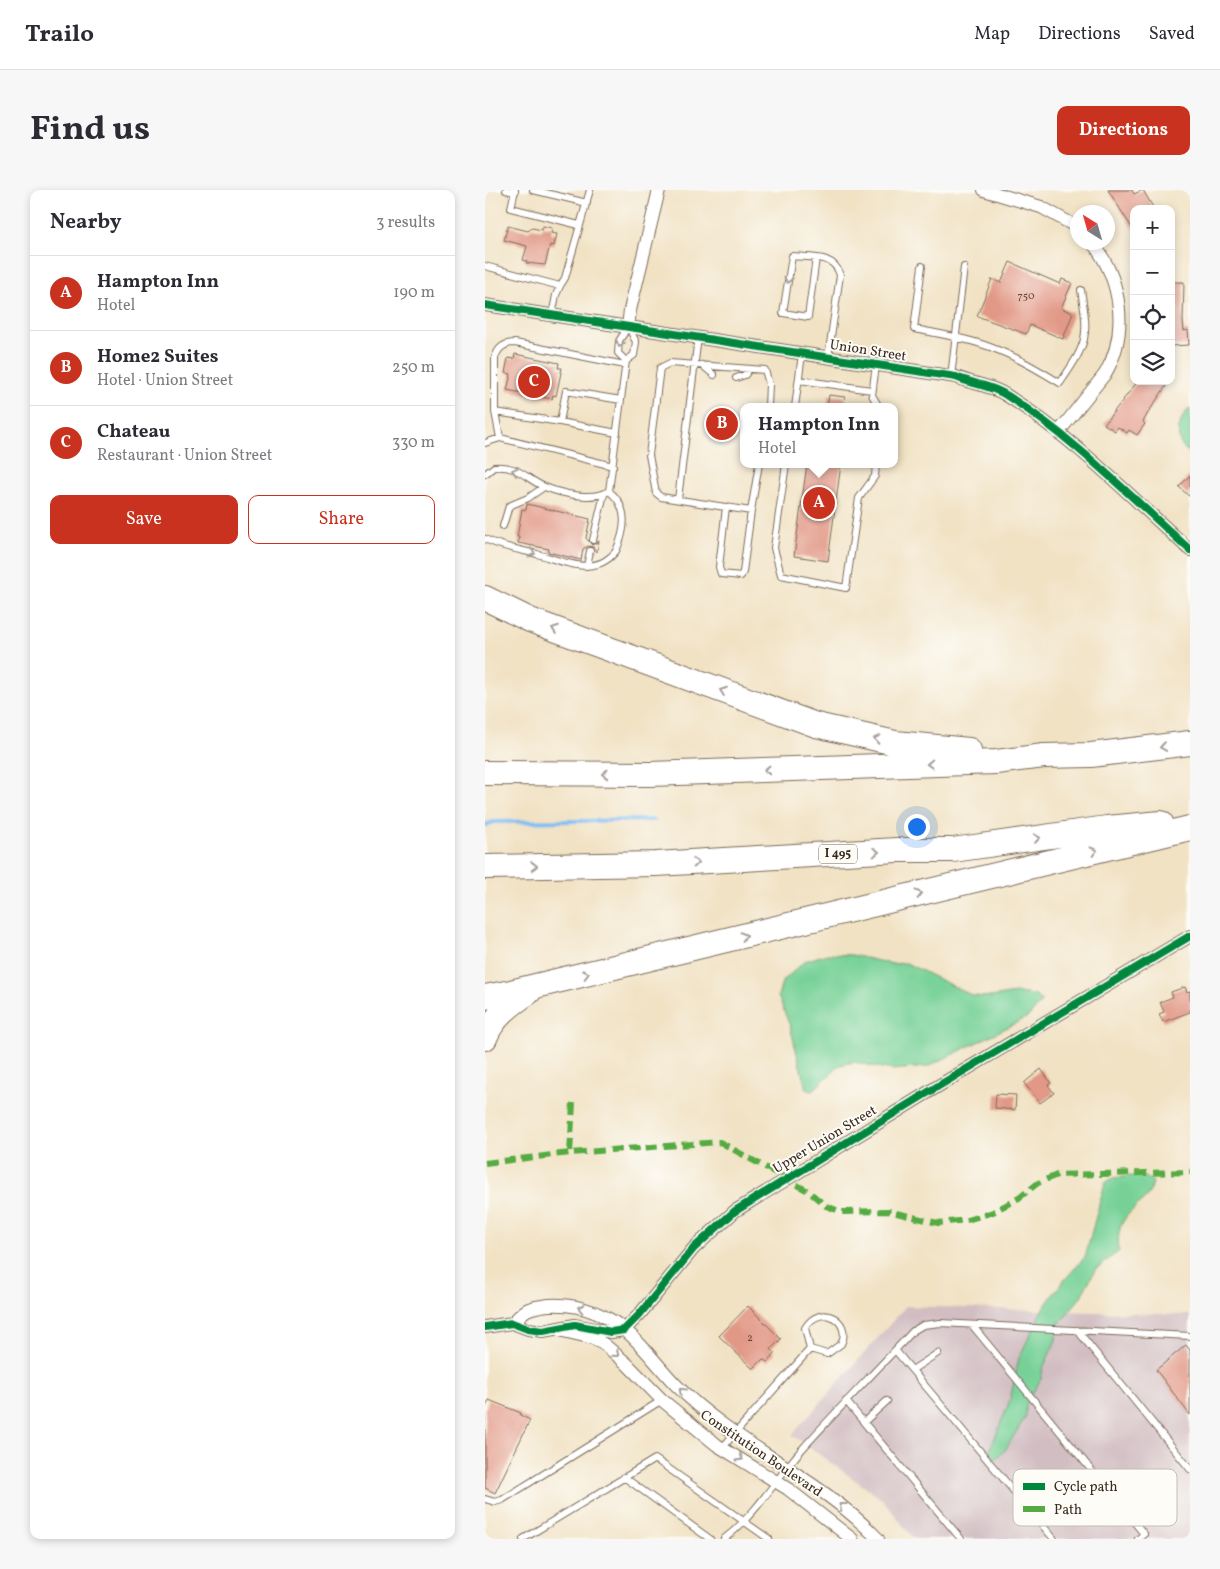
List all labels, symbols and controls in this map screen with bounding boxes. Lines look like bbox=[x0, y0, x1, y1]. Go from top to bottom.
text: Trailo bbox=[25, 18, 94, 52]
text: Map bbox=[974, 22, 1010, 47]
text: Directions bbox=[1038, 22, 1121, 47]
text: Saved bbox=[1149, 22, 1195, 47]
text: Find us bbox=[30, 106, 150, 154]
button: Directions bbox=[1057, 106, 1190, 155]
north arrow bbox=[1070, 205, 1115, 250]
map controls bbox=[1130, 205, 1175, 385]
button: + bbox=[1130, 205, 1175, 250]
text: Nearby bbox=[50, 208, 121, 237]
text: 3 results bbox=[376, 212, 435, 234]
button: − bbox=[1130, 250, 1175, 295]
text: Hampton Inn bbox=[97, 269, 219, 295]
one-way arrow bbox=[784, 276, 794, 285]
text: A bbox=[60, 282, 72, 304]
text: 190 m bbox=[393, 282, 435, 304]
house number: 750 bbox=[1017, 289, 1035, 304]
text: Hotel bbox=[97, 295, 135, 317]
button: locate bbox=[1130, 295, 1175, 340]
street label: Union Street bbox=[828, 336, 908, 366]
one-way arrow bbox=[615, 340, 626, 349]
button: layers bbox=[1130, 340, 1175, 385]
text: Home2 Suites bbox=[97, 344, 218, 370]
text: B bbox=[61, 357, 71, 379]
text: 250 m bbox=[392, 357, 435, 379]
pin: C bbox=[518, 363, 550, 401]
text: Hotel · Union Street bbox=[97, 370, 233, 392]
popup bbox=[740, 403, 898, 468]
pin: B bbox=[706, 405, 738, 443]
text: Hampton Inn bbox=[758, 412, 880, 438]
text: Chateau bbox=[97, 419, 170, 445]
text: C bbox=[61, 432, 71, 454]
text: 330 m bbox=[392, 432, 435, 454]
text: Hotel bbox=[758, 438, 796, 460]
text: Restaurant · Union Street bbox=[97, 445, 272, 467]
one-way arrow bbox=[512, 466, 520, 476]
pin: A bbox=[803, 484, 835, 522]
button: Save bbox=[50, 495, 238, 544]
button: Share bbox=[248, 495, 435, 544]
one-way arrow bbox=[527, 547, 536, 558]
one-way arrow bbox=[551, 625, 560, 635]
one-way arrow bbox=[719, 687, 727, 697]
one-way arrow bbox=[873, 734, 882, 745]
one-way arrow bbox=[1158, 741, 1166, 752]
one-way arrow bbox=[925, 759, 933, 770]
one-way arrow bbox=[763, 765, 770, 775]
one-way arrow bbox=[601, 769, 608, 779]
your location bbox=[904, 814, 930, 840]
one-way arrow bbox=[1034, 833, 1042, 844]
road number: I 495 bbox=[819, 844, 857, 864]
one-way arrow bbox=[872, 846, 880, 857]
one-way arrow bbox=[1089, 846, 1098, 857]
one-way arrow bbox=[692, 857, 700, 868]
one-way arrow bbox=[530, 861, 538, 872]
one-way arrow bbox=[914, 889, 923, 900]
one-way arrow bbox=[740, 931, 749, 942]
one-way arrow bbox=[582, 969, 591, 980]
street label: Upper Union Street bbox=[769, 1101, 881, 1179]
one-way arrow bbox=[576, 1303, 585, 1314]
house number: 2 bbox=[747, 1331, 753, 1346]
one-way arrow bbox=[611, 1349, 620, 1358]
one-way arrow bbox=[679, 1388, 688, 1397]
street label: Constitution Boulevard bbox=[696, 1406, 826, 1502]
one-way arrow bbox=[735, 1452, 744, 1462]
legend bbox=[1013, 1469, 1177, 1526]
text: Cycle path bbox=[1054, 1478, 1118, 1497]
text: Path bbox=[1054, 1501, 1082, 1520]
one-way arrow bbox=[839, 1504, 848, 1512]

